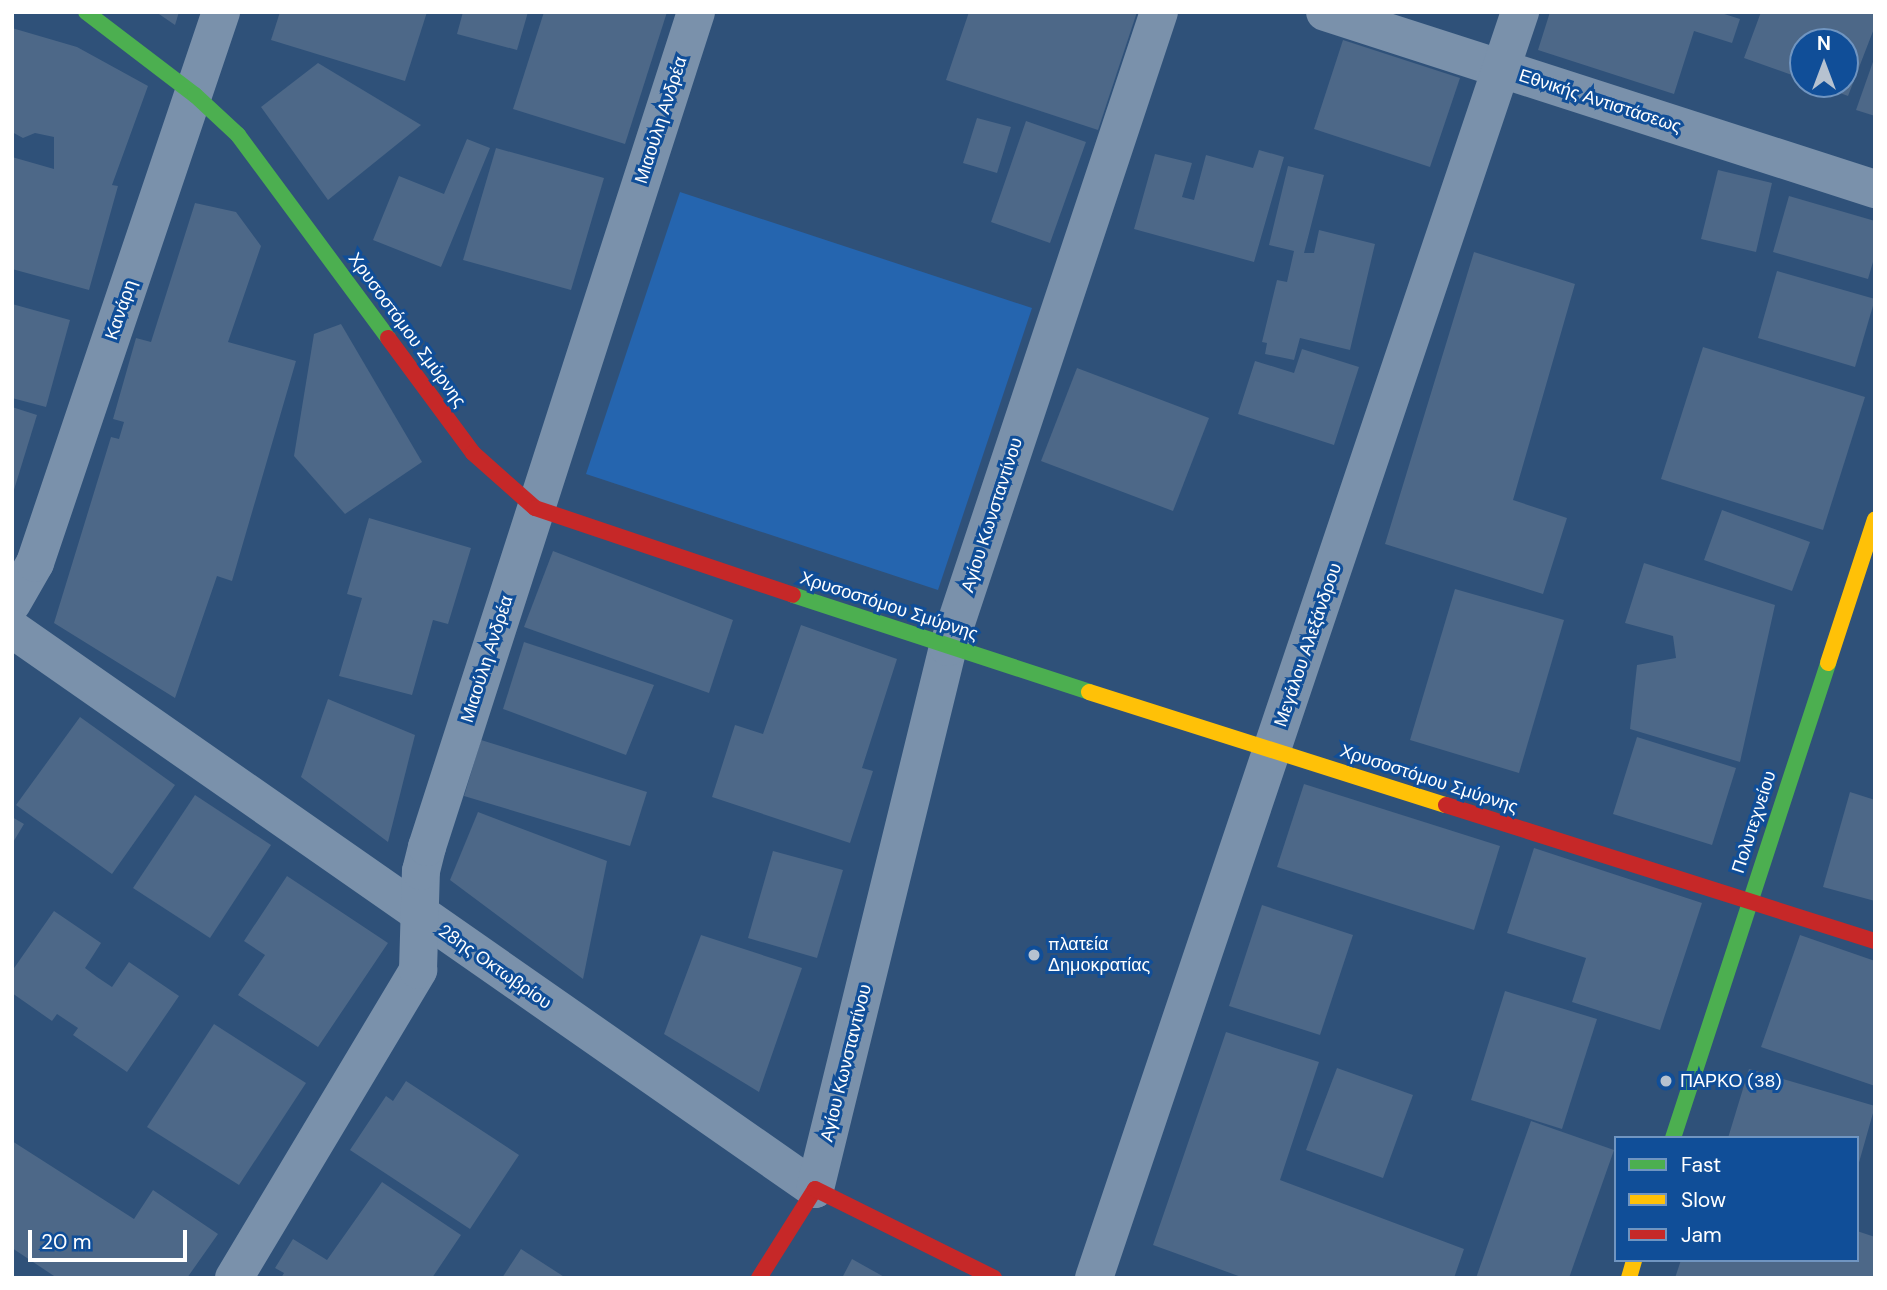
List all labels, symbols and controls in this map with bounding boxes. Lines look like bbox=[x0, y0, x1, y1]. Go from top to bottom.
north arrow bbox=[1789, 28, 1859, 98]
text: N bbox=[1817, 31, 1831, 56]
street label: Μιαούλη Ανδρέα bbox=[630, 54, 692, 186]
street label: Εθνικής Αντιστάσεως bbox=[1516, 65, 1684, 137]
street label: Χρυσοστόμου Σμύρνης bbox=[344, 249, 470, 411]
street label: Κανάρη bbox=[101, 277, 141, 343]
street label: Αγίου Κωνσταντίνου bbox=[957, 435, 1027, 595]
street label: Μεγάλου Αλεξάνδρου bbox=[1270, 560, 1346, 730]
street label: Χρυσοστόμου Σμύρνης bbox=[797, 567, 981, 645]
street label: Μιαούλη Ανδρέα bbox=[456, 593, 518, 725]
street label: Χρυσοστόμου Σμύρνης bbox=[1337, 740, 1521, 818]
street label: Πολυτεχνείου bbox=[1727, 768, 1781, 876]
street label: 28ης Οκτωβρίου bbox=[434, 920, 556, 1014]
place label: πλατεία Δημοκρατίας bbox=[1048, 934, 1150, 976]
marker: πλατεία Δημοκρατίας bbox=[1026, 947, 1042, 963]
street label: Αγίου Κωνσταντίνου bbox=[816, 982, 876, 1144]
place label: ΠΑΡΚΟ (38) bbox=[1680, 1070, 1782, 1092]
marker: ΠΑΡΚΟ (38) bbox=[1658, 1073, 1674, 1089]
legend bbox=[1614, 1136, 1859, 1262]
text: Fast bbox=[1681, 1151, 1721, 1179]
text: Slow bbox=[1681, 1186, 1726, 1214]
scale bar bbox=[32, 1216, 191, 1260]
text: Jam bbox=[1681, 1221, 1722, 1249]
text: 20 m bbox=[41, 1228, 92, 1256]

